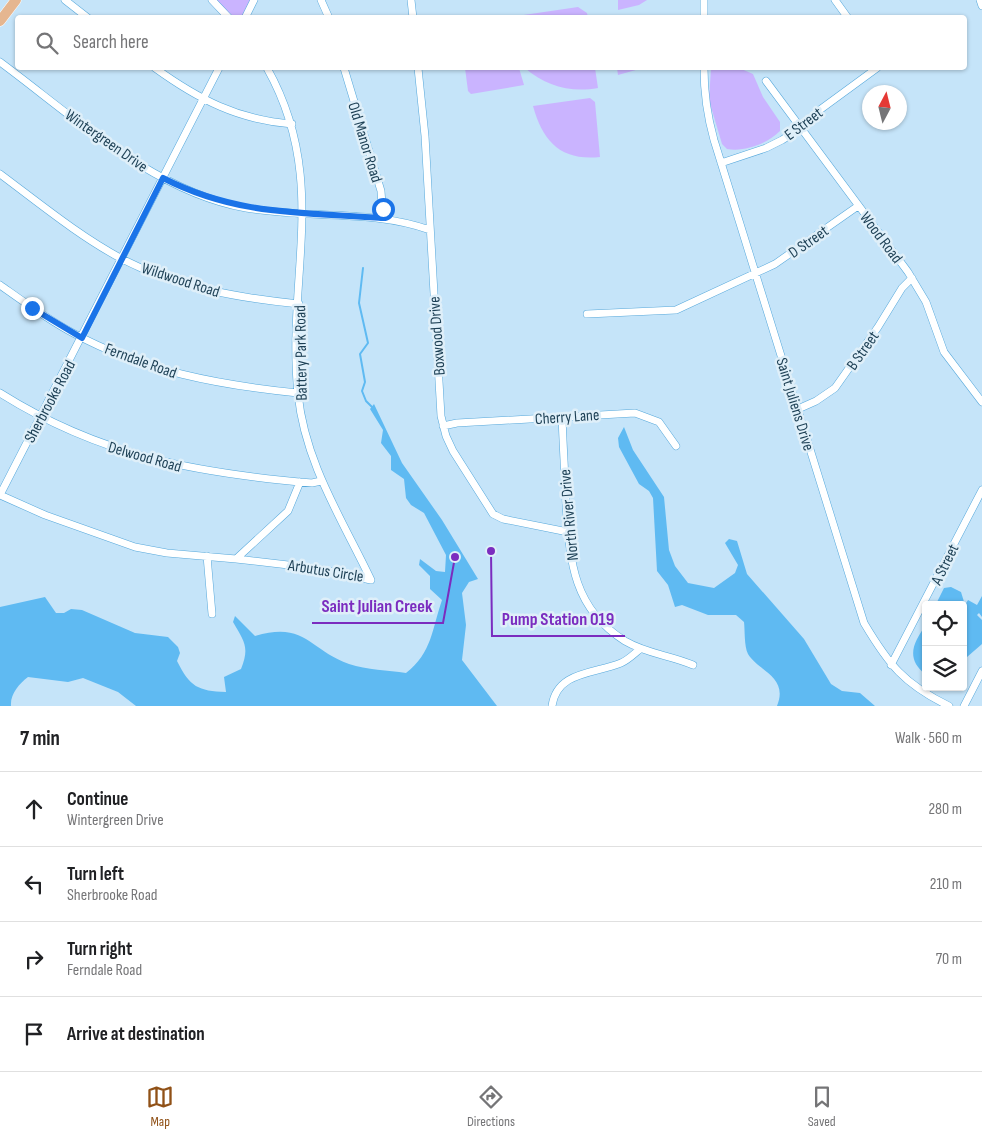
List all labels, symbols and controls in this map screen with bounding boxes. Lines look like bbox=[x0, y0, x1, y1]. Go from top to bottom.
search box bbox=[15, 15, 967, 70]
icon: search bbox=[33, 29, 61, 57]
text: Search here bbox=[73, 31, 149, 54]
north arrow bbox=[862, 85, 907, 130]
street label: Old Manor Road bbox=[343, 100, 386, 185]
street label: E Street bbox=[781, 104, 827, 145]
street label: Wintergreen Drive bbox=[61, 106, 151, 177]
route start bbox=[372, 198, 395, 221]
street label: Wood Road bbox=[855, 209, 906, 267]
street label: D Street bbox=[785, 222, 832, 263]
street label: Wildwood Road bbox=[139, 259, 222, 302]
street label: Boxwood Drive bbox=[425, 296, 450, 376]
route end bbox=[21, 297, 44, 320]
street label: Battery Park Road bbox=[291, 305, 312, 401]
street label: B Street bbox=[843, 328, 884, 374]
street label: Ferndale Road bbox=[102, 340, 179, 383]
street label: Saint Juliens Drive bbox=[771, 356, 818, 453]
street label: Sherbrooke Road bbox=[21, 357, 80, 446]
street label: Cherry Lane bbox=[534, 406, 600, 429]
street label: Delwood Road bbox=[106, 438, 183, 477]
street label: North River Drive bbox=[556, 468, 583, 561]
street label: A Street bbox=[927, 541, 963, 589]
street label: Arbutus Circle bbox=[286, 556, 365, 587]
callout: Saint Julian Creek bbox=[312, 590, 443, 623]
text: Saint Julian Creek bbox=[321, 596, 433, 617]
map controls bbox=[922, 601, 967, 691]
button: locate bbox=[922, 601, 967, 646]
callout: Pump Station 019 bbox=[492, 603, 625, 636]
text: Pump Station 019 bbox=[502, 609, 614, 630]
button: layers bbox=[922, 646, 967, 691]
text: 7 min bbox=[20, 726, 60, 751]
text: Walk · 560 m bbox=[895, 729, 962, 748]
text: Continue bbox=[67, 788, 128, 811]
icon: ahead bbox=[20, 795, 48, 823]
text: 280 m bbox=[928, 800, 962, 819]
text: Wintergreen Drive bbox=[67, 811, 164, 830]
text: Turn left bbox=[67, 863, 124, 886]
icon: left bbox=[20, 870, 48, 898]
text: 210 m bbox=[930, 875, 962, 894]
text: Sherbrooke Road bbox=[67, 886, 157, 905]
text: Turn right bbox=[67, 938, 132, 961]
icon: right bbox=[20, 945, 48, 973]
text: 70 m bbox=[936, 950, 962, 969]
text: Ferndale Road bbox=[67, 961, 142, 980]
icon: arrive bbox=[20, 1020, 48, 1048]
text: Arrive at destination bbox=[67, 1023, 205, 1046]
tab: Map bbox=[146, 1083, 174, 1130]
tab: Directions bbox=[467, 1083, 515, 1130]
tab: Saved bbox=[808, 1083, 836, 1130]

